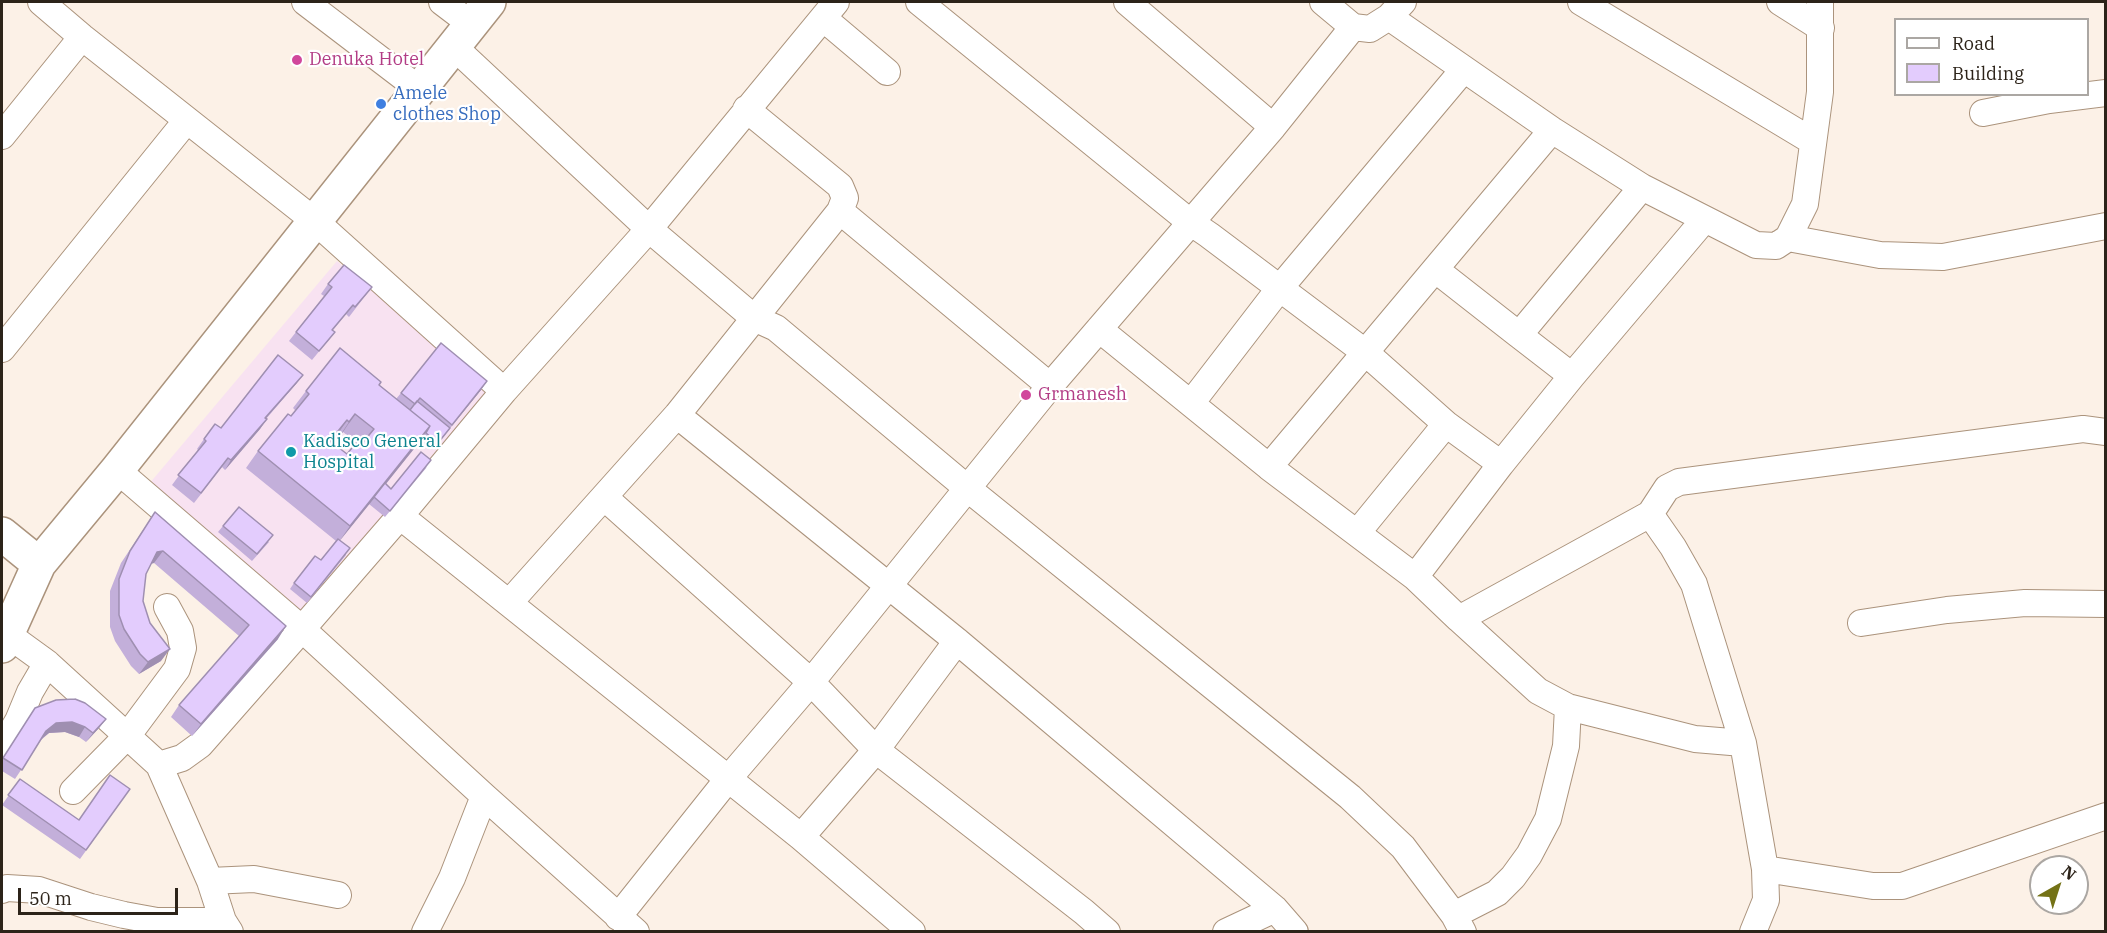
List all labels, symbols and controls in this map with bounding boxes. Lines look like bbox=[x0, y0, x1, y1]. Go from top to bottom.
legend bbox=[1894, 18, 2089, 96]
text: Road bbox=[1952, 32, 1995, 55]
place label: Denuka Hotel bbox=[309, 49, 424, 71]
marker: Denuka Hotel bbox=[290, 53, 304, 67]
text: Building bbox=[1952, 62, 2024, 85]
place label: Amele clothes Shop bbox=[393, 83, 501, 125]
marker: Amele clothes Shop bbox=[374, 97, 388, 111]
place label: Grmanesh bbox=[1038, 384, 1127, 406]
marker: Grmanesh bbox=[1019, 388, 1033, 402]
place label: Kadisco General Hospital bbox=[303, 431, 441, 474]
marker: Kadisco General Hospital bbox=[284, 445, 298, 459]
north arrow bbox=[2029, 855, 2089, 915]
text: N bbox=[2058, 861, 2080, 884]
scale bar bbox=[21, 876, 182, 914]
text: 50 m bbox=[29, 887, 72, 910]

